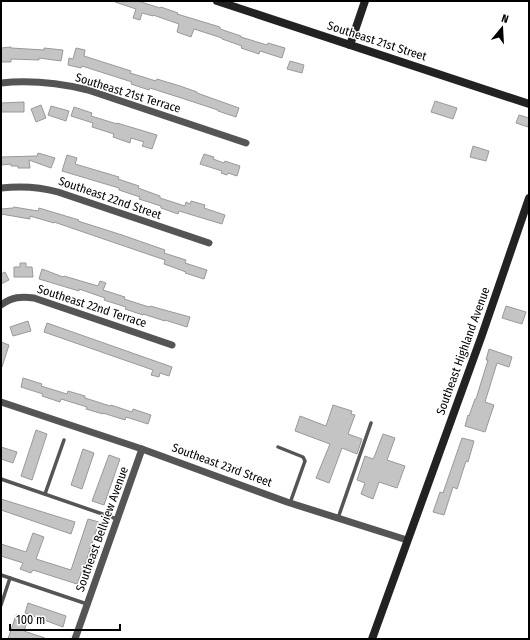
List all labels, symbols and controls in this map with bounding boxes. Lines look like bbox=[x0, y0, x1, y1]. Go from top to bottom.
north arrow bbox=[482, 8, 522, 48]
text: N bbox=[500, 12, 510, 26]
street label: Southeast 21st Street bbox=[326, 18, 428, 64]
street label: Southeast 21st Terrace bbox=[74, 70, 182, 116]
street label: Southeast 22nd Street bbox=[57, 174, 163, 222]
street label: Southeast 22nd Terrace bbox=[36, 282, 148, 330]
street label: Southeast Highland Avenue bbox=[433, 285, 493, 417]
street label: Southeast 23rd Street bbox=[170, 440, 274, 490]
street label: Southeast Bellview Avenue bbox=[73, 465, 131, 593]
scale bar bbox=[10, 606, 120, 632]
text: 100 m bbox=[16, 613, 45, 627]

